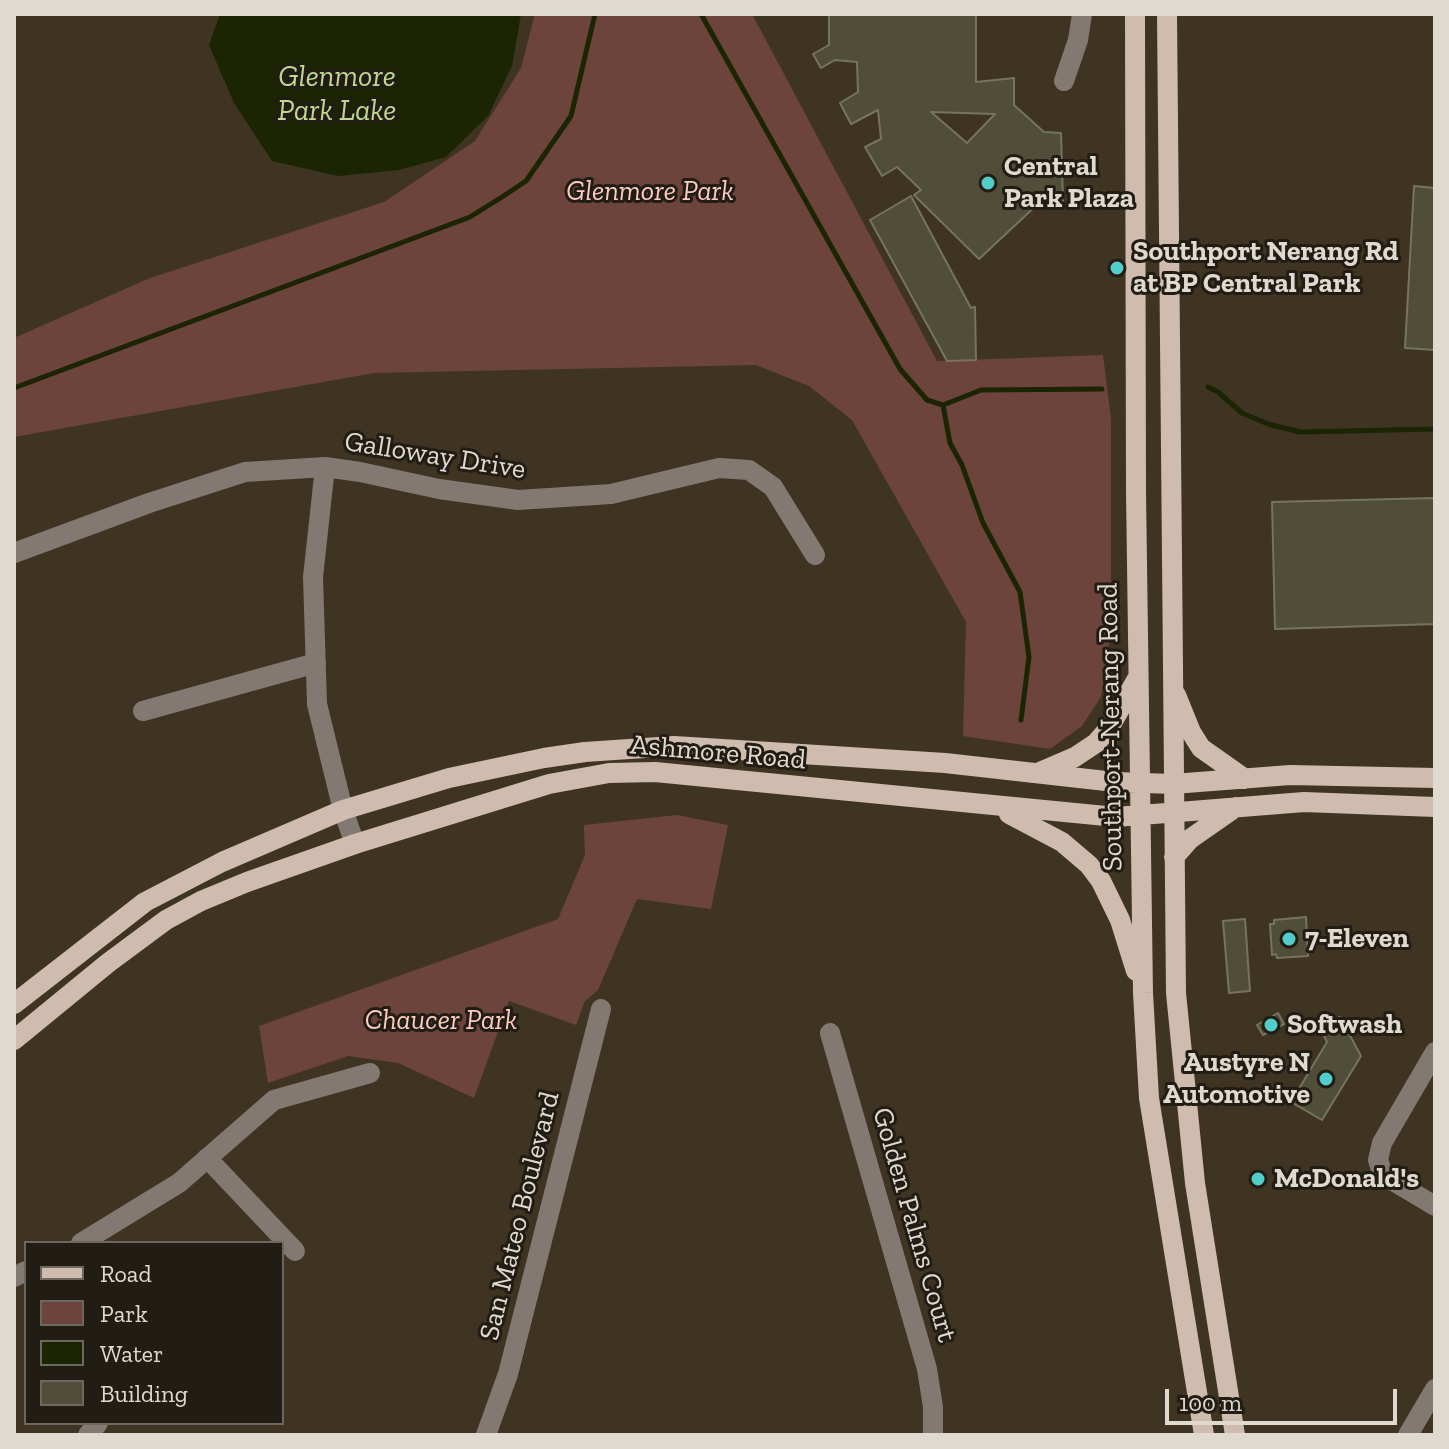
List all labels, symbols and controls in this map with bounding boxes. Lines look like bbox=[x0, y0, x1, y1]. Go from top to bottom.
water label: Glenmore Park Lake bbox=[278, 59, 396, 130]
place label: Central Park Plaza bbox=[1004, 150, 1134, 216]
marker: Central Park Plaza bbox=[979, 174, 997, 192]
park label: Glenmore Park bbox=[566, 175, 734, 209]
place label: Southport Nerang Rd at BP Central Park bbox=[1133, 235, 1398, 301]
marker: Southport Nerang Rd at BP Central Park bbox=[1108, 259, 1126, 277]
street label: Galloway Drive bbox=[342, 425, 528, 487]
street label: Southport-Nerang Road bbox=[1092, 583, 1130, 871]
street label: Ashmore Road bbox=[629, 729, 807, 777]
place label: 7-Eleven bbox=[1305, 922, 1409, 956]
marker: 7-Eleven bbox=[1280, 930, 1298, 948]
park label: Chaucer Park bbox=[365, 1004, 517, 1038]
place label: Softwash bbox=[1287, 1008, 1402, 1042]
marker: Softwash bbox=[1262, 1016, 1280, 1034]
place label: Austyre N Automotive bbox=[1163, 1046, 1310, 1112]
marker: Austyre N Automotive bbox=[1317, 1070, 1335, 1088]
street label: San Mateo Boulevard bbox=[473, 1088, 567, 1344]
street label: Golden Palms Court bbox=[864, 1104, 964, 1346]
place label: McDonald's bbox=[1274, 1162, 1419, 1196]
marker: McDonald's bbox=[1249, 1170, 1267, 1188]
legend bbox=[24, 1241, 284, 1425]
text: Road bbox=[100, 1259, 152, 1288]
text: Park bbox=[100, 1299, 148, 1328]
text: Water bbox=[100, 1339, 163, 1368]
scale bar bbox=[1169, 1373, 1401, 1423]
text: Building bbox=[100, 1379, 188, 1408]
text: 100 m bbox=[1179, 1388, 1242, 1417]

